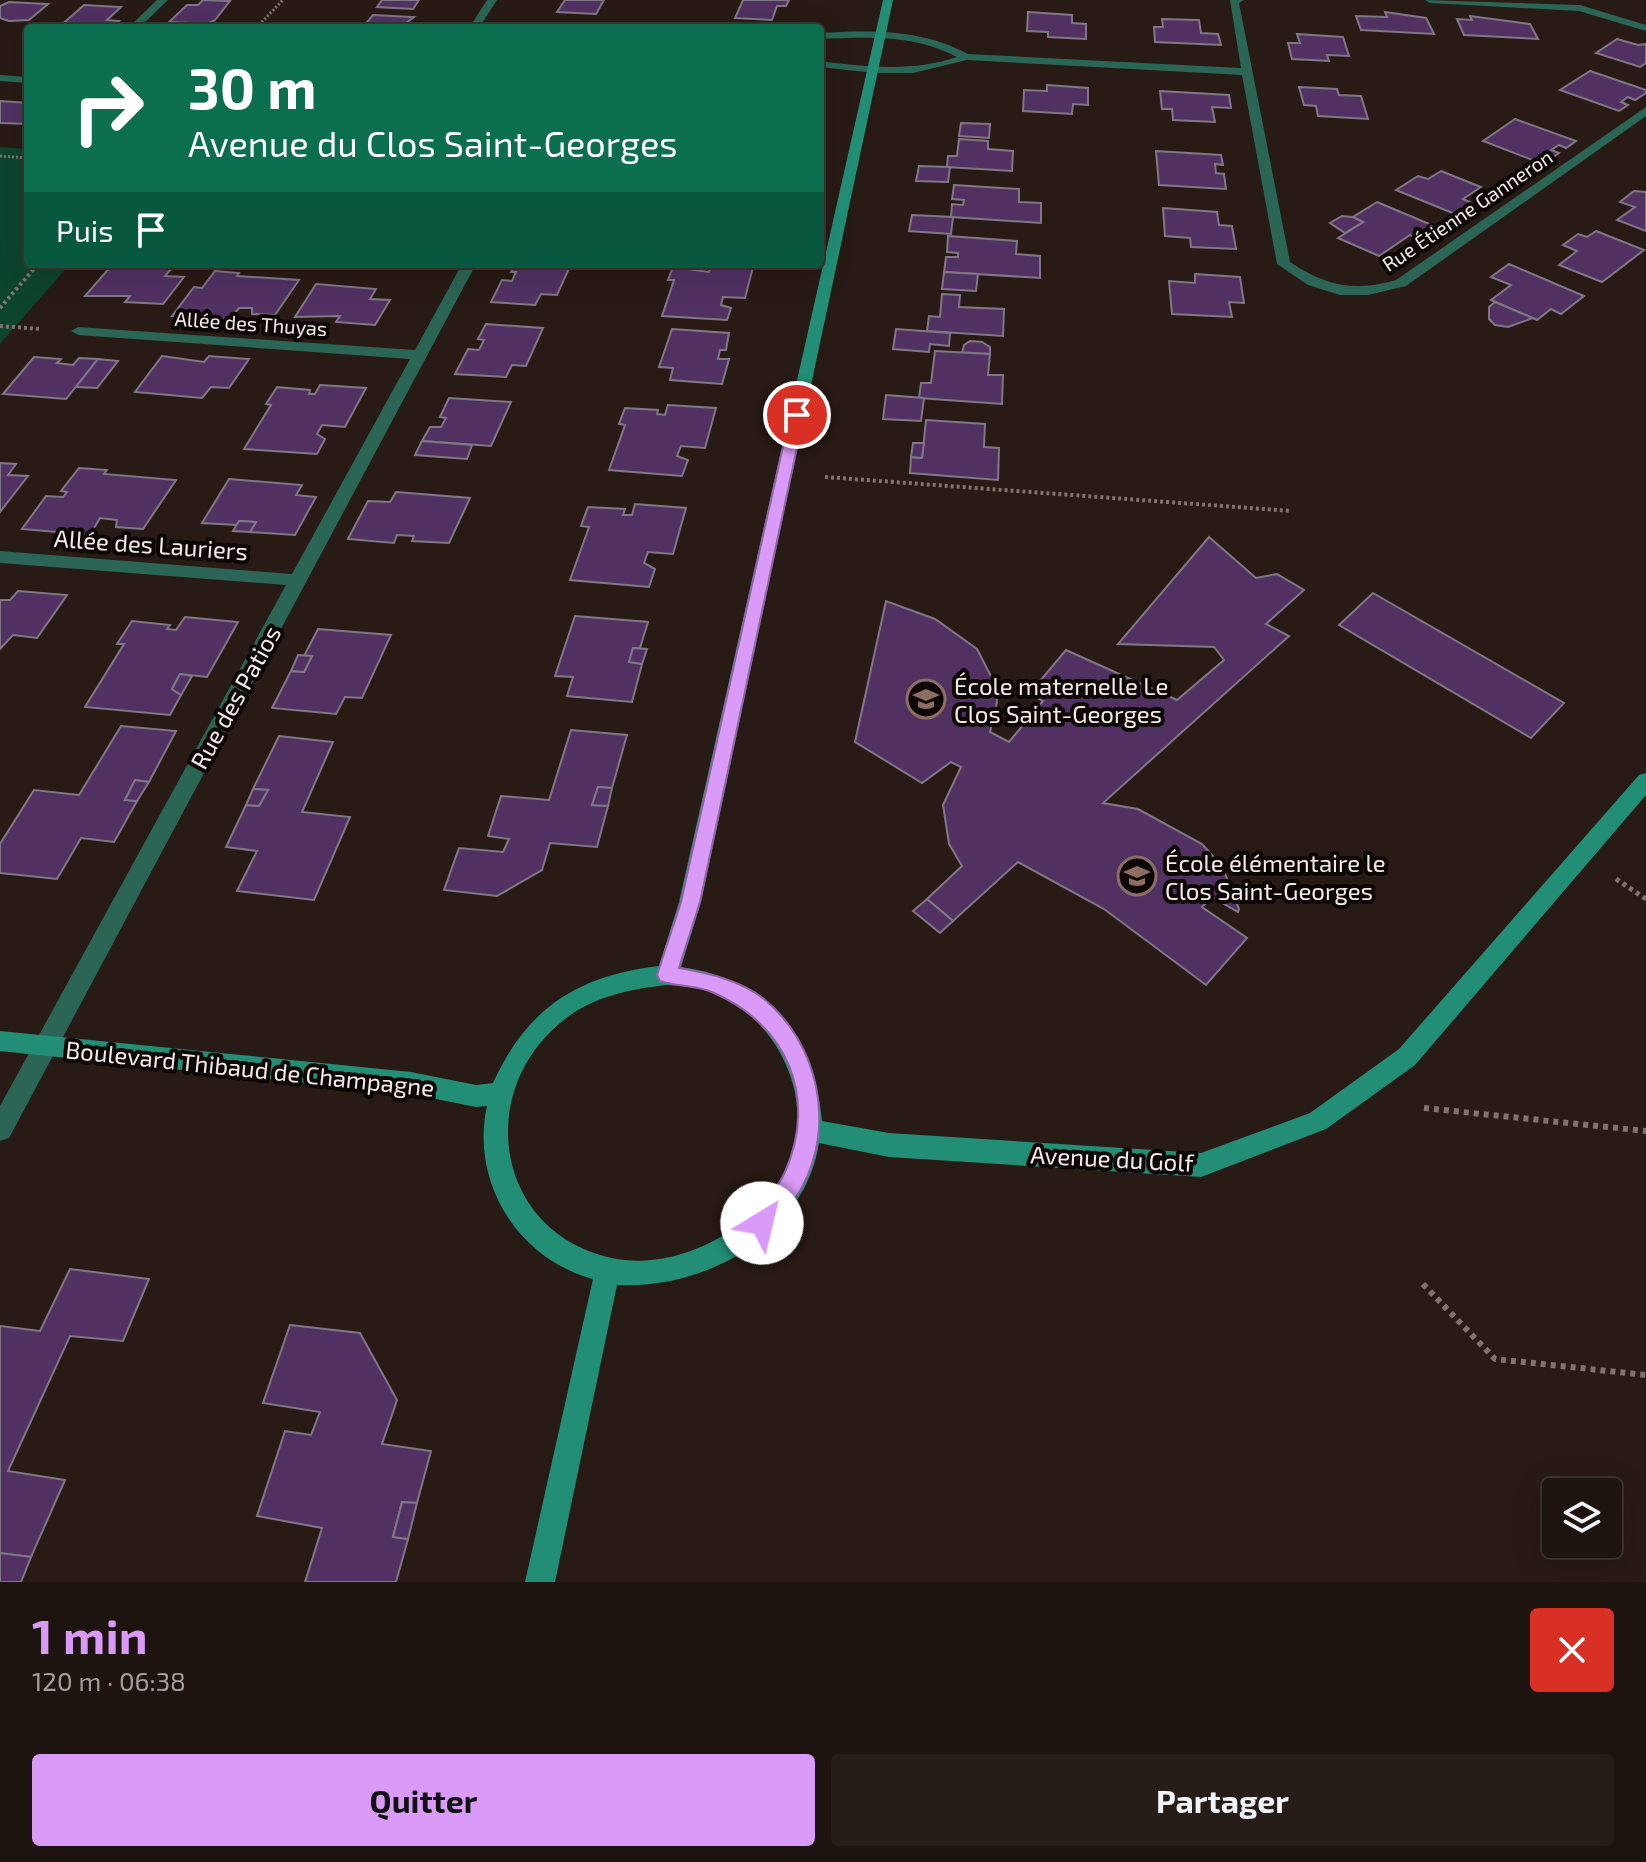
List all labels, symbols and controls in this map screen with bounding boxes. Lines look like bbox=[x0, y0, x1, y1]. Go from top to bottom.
text: 30 m bbox=[188, 53, 317, 120]
icon: right bbox=[56, 56, 160, 160]
text: Avenue du Clos Saint-Georges bbox=[188, 121, 678, 164]
street label: Rue Étienne Ganneron bbox=[1377, 144, 1557, 276]
icon: arrive bbox=[129, 208, 173, 252]
text: Puis bbox=[56, 212, 113, 248]
street label: Allée des Thuyas bbox=[174, 306, 328, 340]
pin bbox=[763, 381, 831, 449]
icon: arrive bbox=[775, 393, 819, 437]
street label: Allée des Lauriers bbox=[53, 523, 249, 565]
street label: Rue des Patios bbox=[184, 620, 286, 774]
place label: École maternelle Le Clos Saint-Georges bbox=[954, 671, 1168, 728]
school or university icon: École maternelle Le Clos Saint-Georges bbox=[905, 678, 947, 720]
place label: École élémentaire le Clos Saint-Georges bbox=[1165, 848, 1386, 905]
school or university icon: École élémentaire le Clos Saint-Georges bbox=[1116, 855, 1158, 897]
street label: Boulevard Thibaud de Champagne bbox=[64, 1034, 436, 1102]
street label: Avenue du Golf bbox=[1030, 1139, 1195, 1177]
position arrow bbox=[720, 1181, 804, 1265]
map controls bbox=[1542, 1478, 1622, 1558]
button: layers bbox=[1542, 1478, 1622, 1558]
text: 1 min bbox=[32, 1606, 148, 1664]
button: close bbox=[1530, 1608, 1614, 1692]
text: 120 m · 06:38 bbox=[32, 1665, 186, 1696]
button: Quitter bbox=[32, 1754, 815, 1846]
button: Partager bbox=[831, 1754, 1614, 1846]

